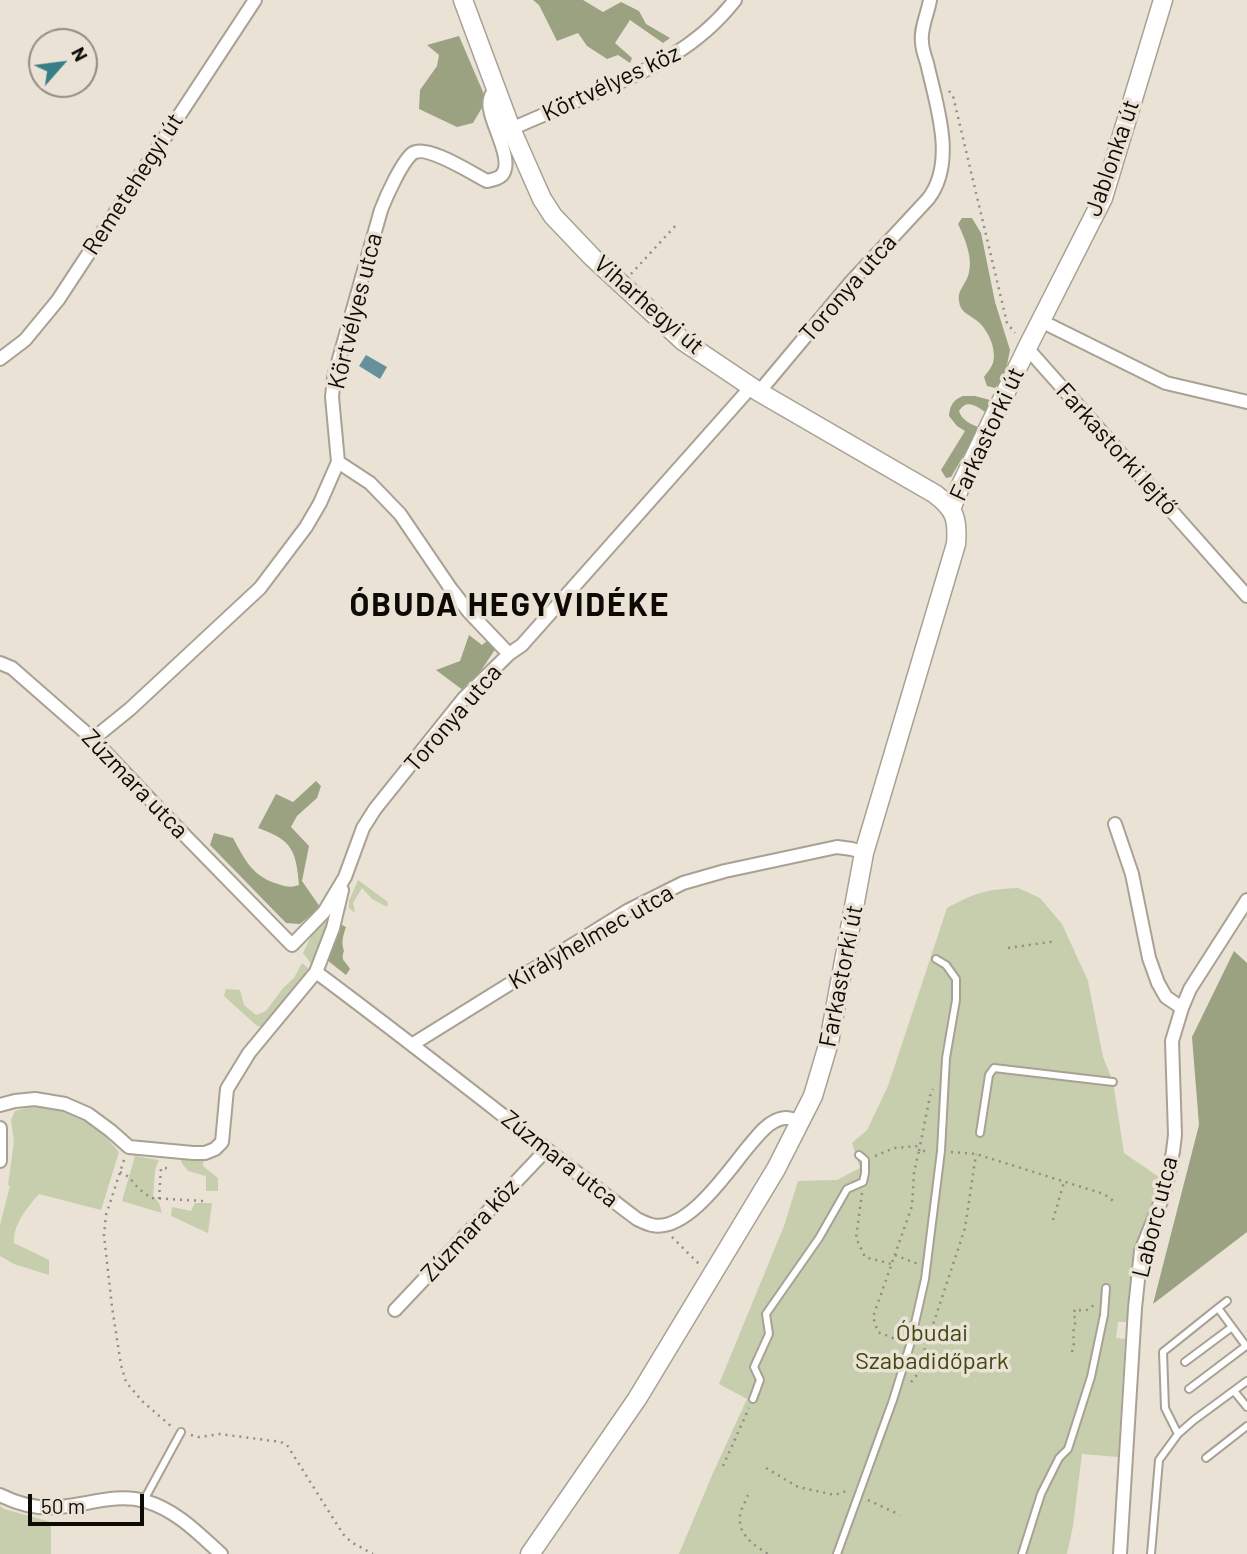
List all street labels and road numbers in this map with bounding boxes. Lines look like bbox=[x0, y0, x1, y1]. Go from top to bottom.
street label: Körtvélyes köz bbox=[537, 38, 685, 128]
street label: Jablonka út bbox=[1079, 96, 1145, 220]
street label: Remetehegyi út bbox=[77, 108, 189, 260]
street label: Toronya utca bbox=[793, 228, 903, 348]
street label: Körtvélyes utca bbox=[322, 230, 388, 392]
street label: Viharhegyi út bbox=[588, 249, 710, 361]
street label: Farkastorki út bbox=[943, 363, 1031, 505]
street label: Farkastorki lejtő bbox=[1050, 377, 1184, 521]
street label: Toronya utca bbox=[398, 658, 508, 778]
street label: Zúzmara utca bbox=[76, 723, 194, 845]
street label: Királyhelmec utca bbox=[504, 878, 678, 996]
street label: Farkastorki út bbox=[813, 902, 869, 1050]
street label: Zúzmara utca bbox=[496, 1104, 624, 1214]
street label: Laborc utca bbox=[1126, 1153, 1184, 1281]
street label: Zúzmara köz bbox=[415, 1173, 525, 1287]

